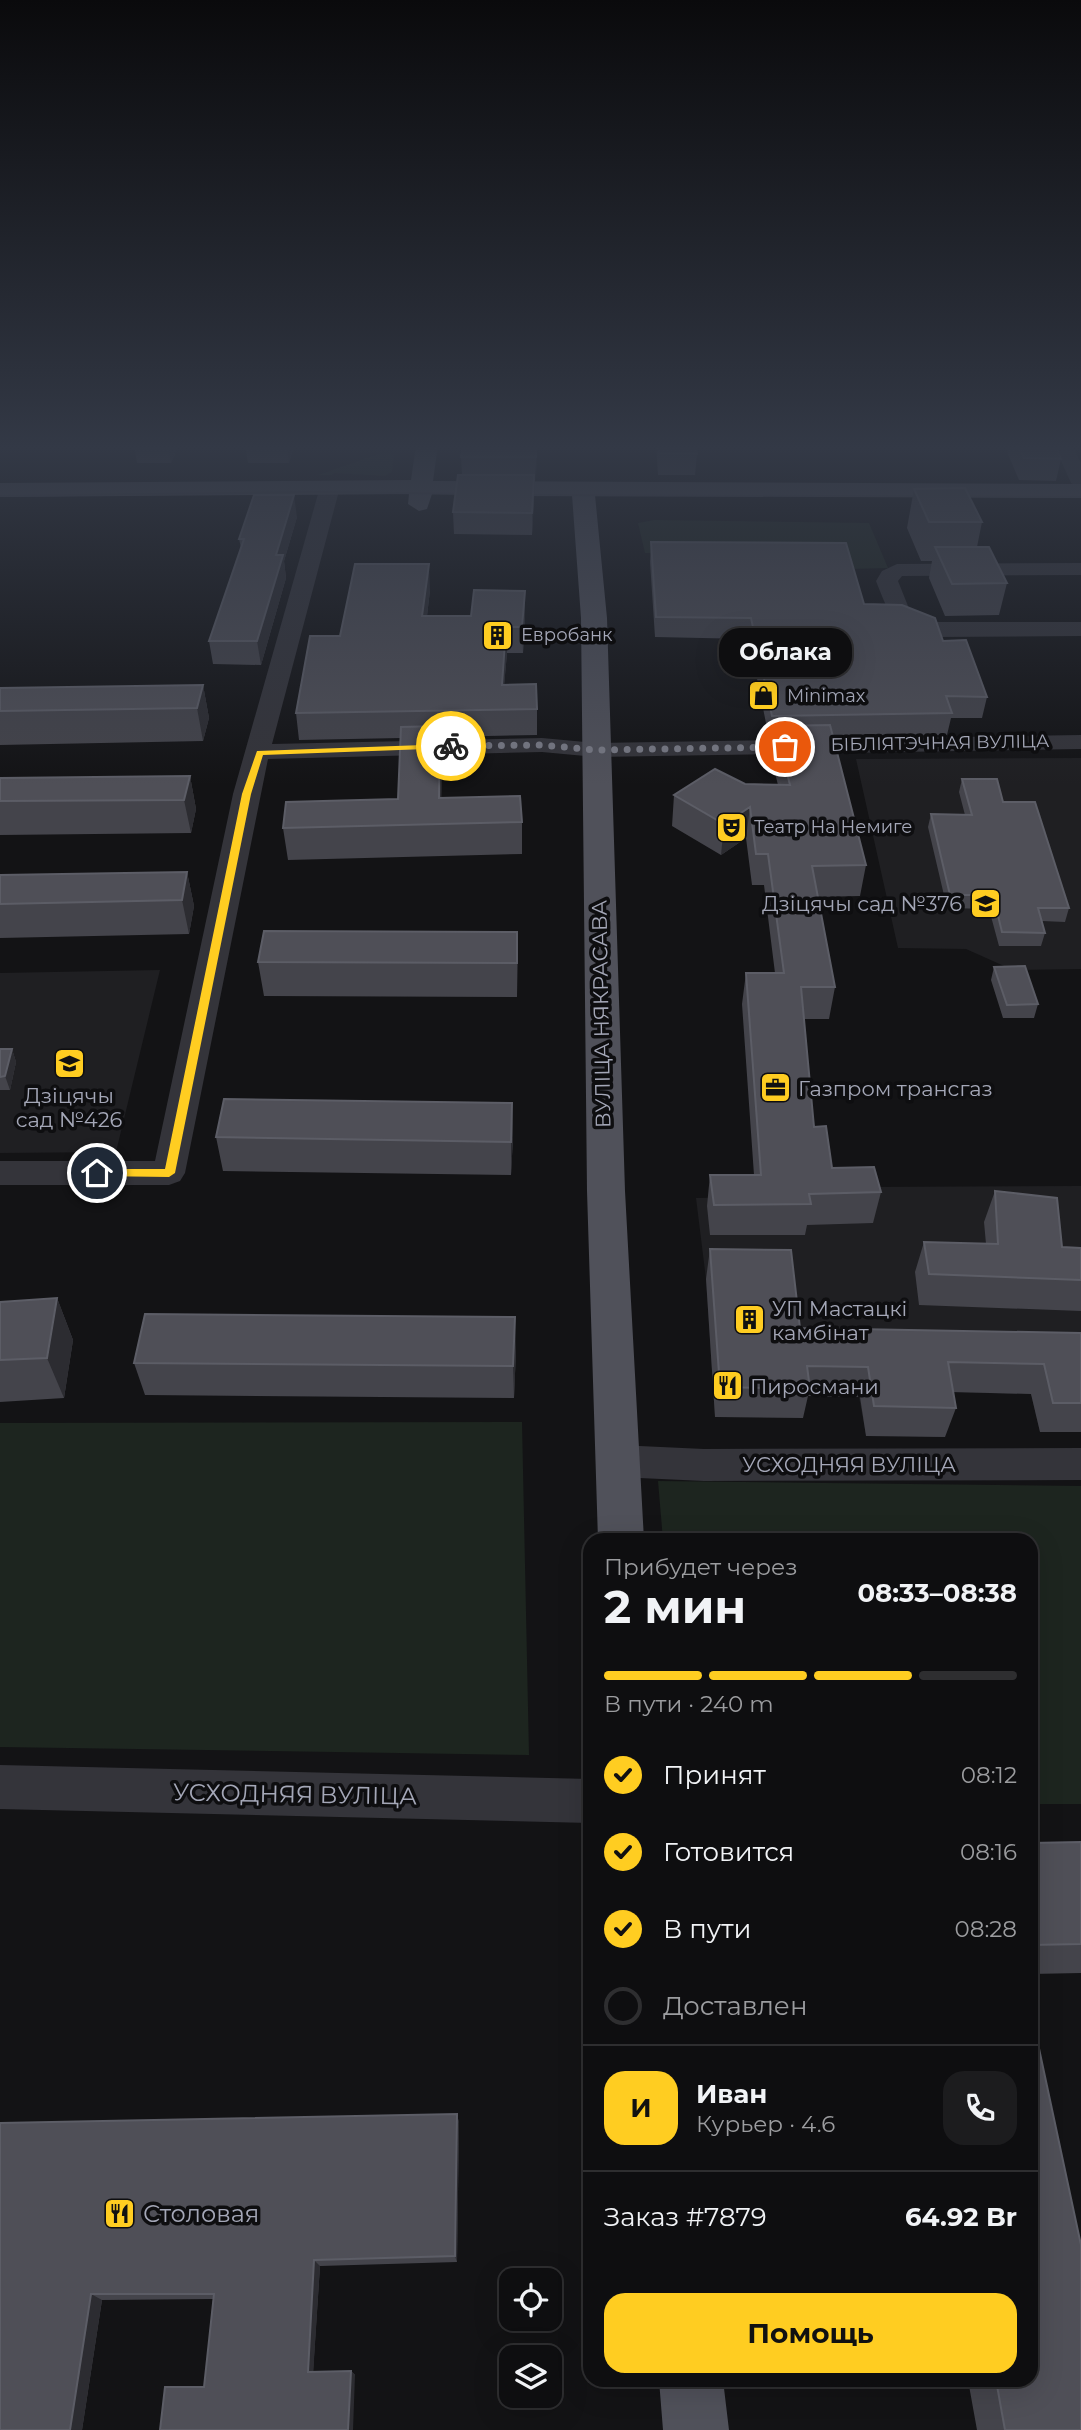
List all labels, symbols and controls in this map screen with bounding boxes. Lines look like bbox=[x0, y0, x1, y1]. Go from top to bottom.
building icon: Евробанк bbox=[481, 618, 515, 652]
place label: Евробанк bbox=[521, 624, 613, 646]
callout: Облака bbox=[718, 628, 852, 677]
text: Облака bbox=[739, 638, 832, 666]
shop icon: Minimax bbox=[747, 679, 781, 713]
place label: Minimax bbox=[787, 685, 866, 707]
courier bbox=[416, 711, 486, 781]
pin bbox=[755, 717, 815, 777]
icon: bike bbox=[432, 727, 470, 765]
icon: bag bbox=[766, 728, 804, 766]
street label: БІБЛІЯТЭЧНАЯ ВУЛІЦА bbox=[831, 730, 1050, 756]
theatre icon: Театр На Немиге bbox=[714, 810, 748, 844]
place label: Театр На Немиге bbox=[754, 816, 912, 838]
school or university icon: Дзіцячы сад №376 bbox=[968, 886, 1002, 920]
place label: Дзіцячы сад №376 bbox=[762, 891, 962, 916]
street label: ВУЛІЦА НЯКРАСАВА bbox=[587, 899, 615, 1128]
school or university icon: Дзіцячы сад №426 bbox=[52, 1046, 86, 1080]
office icon: Газпром трансгаз bbox=[758, 1071, 792, 1105]
place label: Газпром трансгаз bbox=[798, 1076, 993, 1101]
place label: Дзіцячы сад №426 bbox=[16, 1083, 123, 1132]
pin bbox=[67, 1143, 127, 1203]
icon: home bbox=[78, 1154, 116, 1192]
place label: УП Мастацкі камбінат bbox=[772, 1296, 907, 1345]
building icon: УП Мастацкі камбінат bbox=[732, 1303, 766, 1337]
restaurant icon: Пиросмани bbox=[710, 1369, 744, 1403]
place label: Пиросмани bbox=[750, 1374, 879, 1399]
street label: УСХОДНЯЯ ВУЛІЦА bbox=[742, 1452, 956, 1477]
text: Прибудет через bbox=[604, 1553, 798, 1581]
text: 08:33–08:38 bbox=[857, 1577, 1017, 1609]
text: 2 мин bbox=[604, 1578, 746, 1635]
text: В пути · 240 m bbox=[604, 1690, 774, 1718]
icon: check bbox=[604, 1756, 642, 1794]
text: Принят bbox=[663, 1759, 766, 1791]
text: 08:12 bbox=[961, 1761, 1017, 1789]
street label: УСХОДНЯЯ ВУЛІЦА bbox=[173, 1777, 417, 1811]
icon: check bbox=[604, 1833, 642, 1871]
text: Готовится bbox=[663, 1836, 794, 1868]
text: 08:16 bbox=[960, 1838, 1017, 1866]
icon: check bbox=[604, 1910, 642, 1948]
text: В пути bbox=[663, 1913, 752, 1945]
text: 08:28 bbox=[954, 1915, 1017, 1943]
text: Доставлен bbox=[663, 1990, 808, 2022]
button: phone bbox=[943, 2071, 1017, 2145]
text: Иван bbox=[696, 2078, 767, 2110]
text: И bbox=[630, 2092, 652, 2124]
text: Курьер · 4.6 bbox=[696, 2110, 835, 2138]
restaurant icon: Столовая bbox=[103, 2196, 137, 2230]
place label: Столовая bbox=[143, 2199, 259, 2228]
text: Заказ #7879 bbox=[604, 2201, 767, 2233]
text: 64.92 Br bbox=[905, 2201, 1017, 2233]
map controls bbox=[499, 2268, 562, 2408]
button: locate bbox=[499, 2268, 562, 2331]
button: Помощь bbox=[604, 2293, 1017, 2373]
button: layers bbox=[499, 2345, 562, 2408]

